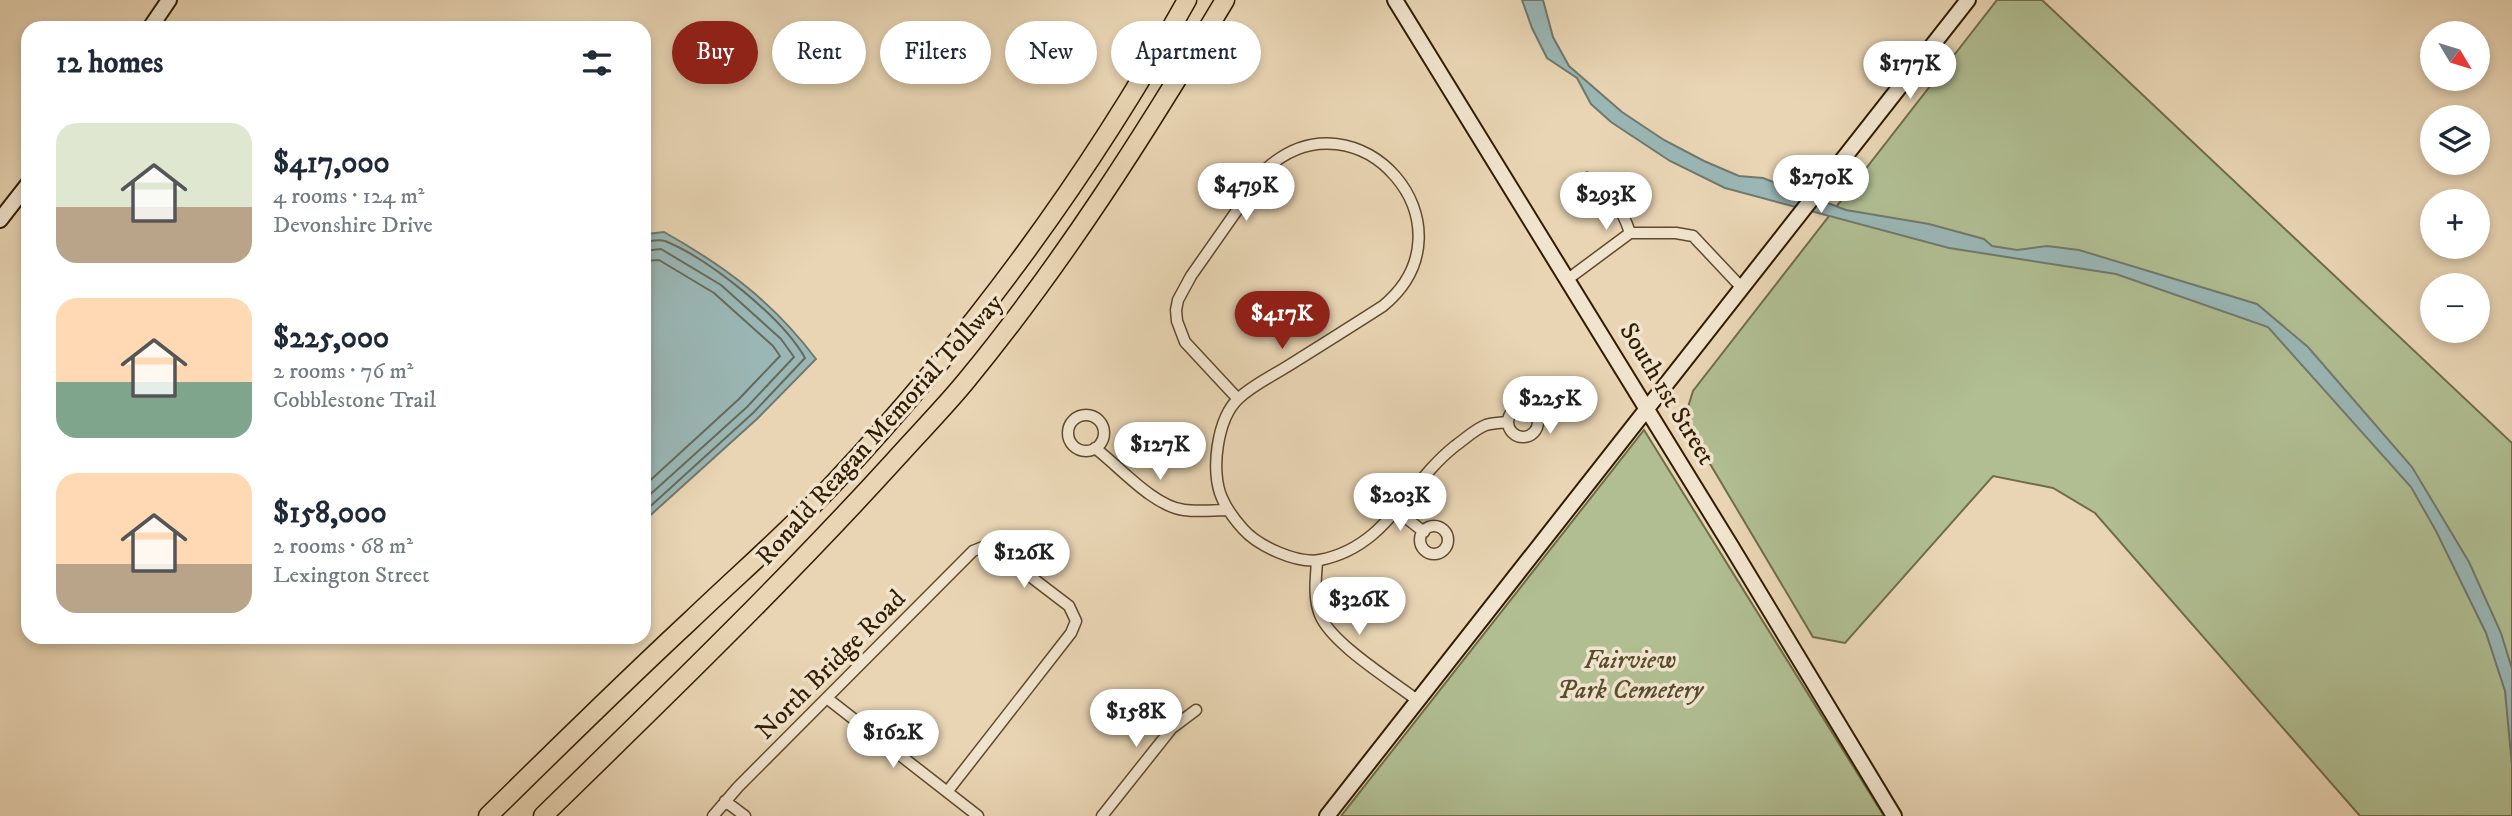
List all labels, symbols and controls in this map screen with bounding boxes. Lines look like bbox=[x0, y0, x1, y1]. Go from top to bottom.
chip: Buy bbox=[672, 21, 758, 84]
chip: Rent bbox=[772, 21, 866, 84]
chip: Filters bbox=[880, 21, 991, 84]
chip: New bbox=[1005, 21, 1097, 84]
chip: Apartment bbox=[1111, 21, 1261, 84]
north arrow bbox=[2420, 21, 2490, 91]
map controls bbox=[2420, 21, 2490, 343]
pin: $177K bbox=[1861, 42, 1959, 101]
icon: filters bbox=[578, 44, 616, 82]
text: 12 homes bbox=[56, 45, 163, 82]
text: $177K bbox=[1879, 49, 1941, 78]
button: layers bbox=[2420, 105, 2490, 175]
text: $417,000 bbox=[273, 145, 390, 182]
icon: home bbox=[112, 151, 196, 235]
pin: $270K bbox=[1772, 156, 1870, 215]
text: $270K bbox=[1789, 163, 1853, 192]
pin: $479K bbox=[1197, 164, 1295, 223]
text: $479K bbox=[1214, 171, 1278, 200]
pin: $293K bbox=[1557, 173, 1655, 232]
text: $293K bbox=[1576, 180, 1636, 209]
text: 4 rooms · 124 m² bbox=[273, 182, 424, 211]
button: + bbox=[2420, 189, 2490, 259]
text: Devonshire Drive bbox=[273, 211, 433, 240]
button: − bbox=[2420, 273, 2490, 343]
street label: Ronald Reagan Memorial Tollway bbox=[749, 287, 1011, 573]
pin: $417K bbox=[1233, 292, 1331, 351]
text: $417K bbox=[1251, 299, 1313, 328]
street label: South 1st Street bbox=[1612, 317, 1722, 471]
text: $225,000 bbox=[273, 320, 389, 357]
icon: home bbox=[112, 326, 196, 410]
text: 2 rooms · 76 m² bbox=[273, 357, 413, 386]
pin: $225K bbox=[1501, 376, 1599, 436]
text: $225K bbox=[1519, 384, 1581, 413]
text: Cobblestone Trail bbox=[273, 386, 436, 415]
pin: $127K bbox=[1111, 422, 1209, 482]
text: $127K bbox=[1130, 430, 1190, 459]
pin: $203K bbox=[1351, 474, 1449, 533]
text: $203K bbox=[1370, 481, 1430, 510]
text: $158,000 bbox=[273, 495, 387, 532]
icon: home bbox=[112, 501, 196, 585]
pin: $126K bbox=[975, 530, 1073, 590]
text: 2 rooms · 68 m² bbox=[273, 532, 413, 561]
text: $126K bbox=[994, 538, 1054, 567]
text: Lexington Street bbox=[273, 561, 429, 590]
pin: $326K bbox=[1310, 578, 1408, 637]
street label: North Bridge Road bbox=[749, 583, 913, 747]
text: $326K bbox=[1329, 585, 1389, 614]
park label: Fairview Park Cemetery bbox=[1557, 644, 1705, 707]
pin: $158K bbox=[1087, 690, 1185, 749]
text: $158K bbox=[1106, 697, 1166, 726]
pin: $162K bbox=[844, 710, 942, 770]
text: $162K bbox=[863, 718, 923, 747]

